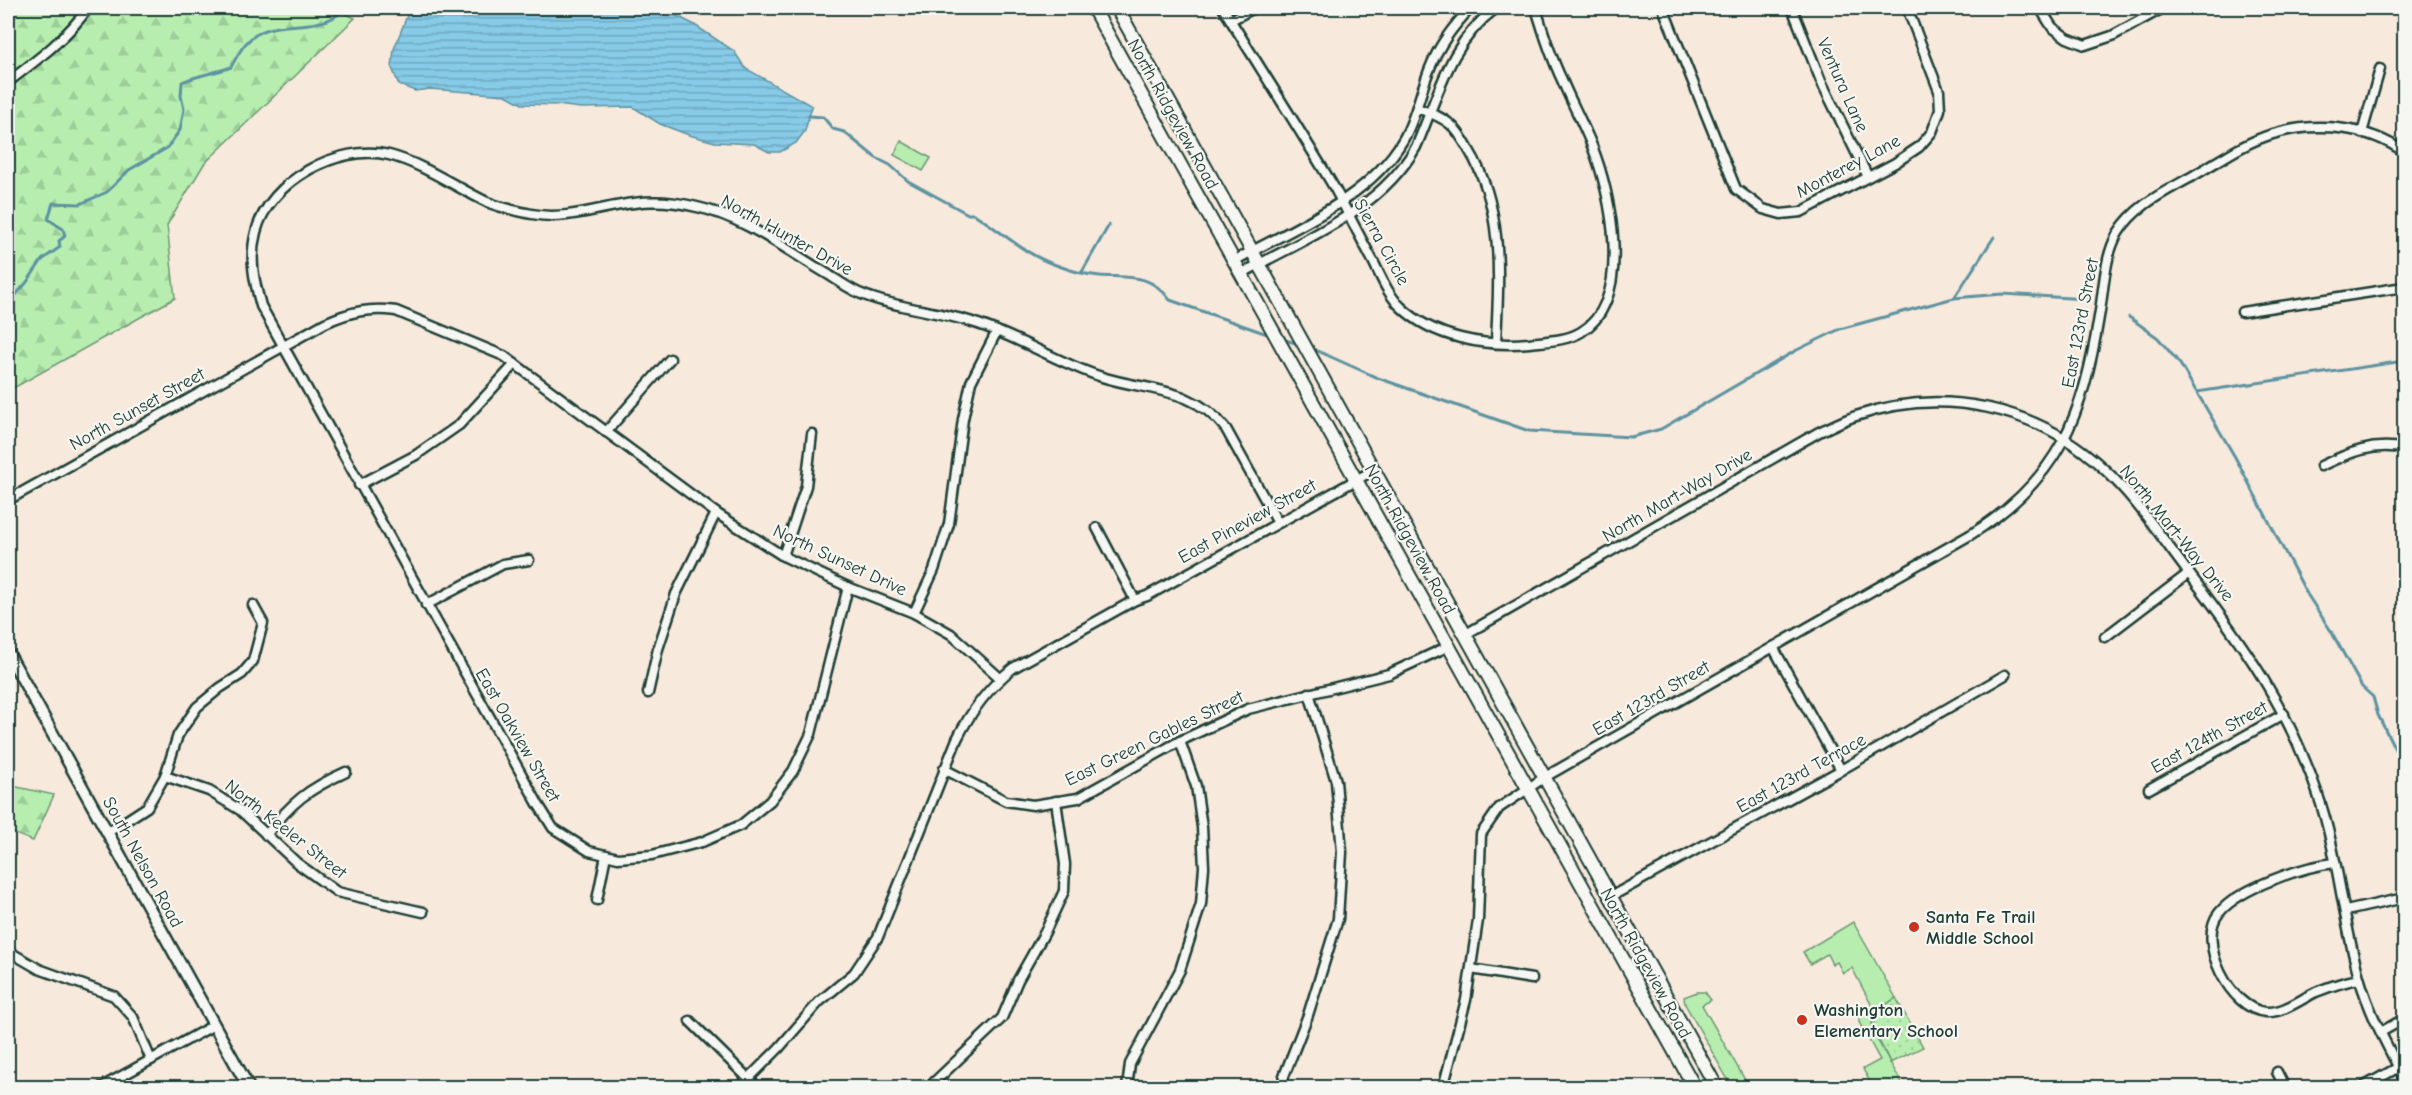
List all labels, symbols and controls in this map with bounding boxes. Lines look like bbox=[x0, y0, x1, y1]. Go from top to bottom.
street label: North Ridgeview Road bbox=[1123, 35, 1223, 193]
street label: Ventura Lane bbox=[1812, 35, 1873, 136]
street label: Monterey Lane bbox=[1793, 130, 1904, 203]
street label: North Hunter Drive bbox=[717, 191, 856, 280]
street label: Sierra Circle bbox=[1349, 195, 1414, 289]
street label: East 123rd Street bbox=[2058, 256, 2104, 390]
street label: North Sunset Street bbox=[66, 363, 209, 455]
street label: North Mart-Way Drive bbox=[1599, 444, 1756, 547]
street label: North Ridgeview Road bbox=[1360, 460, 1460, 618]
street label: North Mart-Way Drive bbox=[2115, 461, 2238, 606]
street label: East Pineview Street bbox=[1175, 474, 1321, 568]
street label: North Sunset Drive bbox=[770, 520, 910, 601]
street label: East 123rd Street bbox=[1589, 656, 1714, 740]
street label: East Oakview Street bbox=[471, 665, 565, 807]
street label: East Green Gables Street bbox=[1062, 686, 1248, 791]
street label: East 124th Street bbox=[2147, 696, 2272, 778]
street label: East 123rd Terrace bbox=[1733, 729, 1870, 818]
street label: North Keeler Street bbox=[221, 775, 351, 884]
street label: South Nelson Road bbox=[98, 793, 187, 931]
street label: North Ridgeview Road bbox=[1596, 884, 1696, 1042]
place label: Santa Fe Trail Middle School bbox=[1926, 907, 2035, 949]
marker: Santa Fe Trail Middle School bbox=[1907, 920, 1921, 934]
place label: Washington Elementary School bbox=[1814, 1000, 1958, 1042]
marker: Washington Elementary School bbox=[1795, 1013, 1809, 1027]

